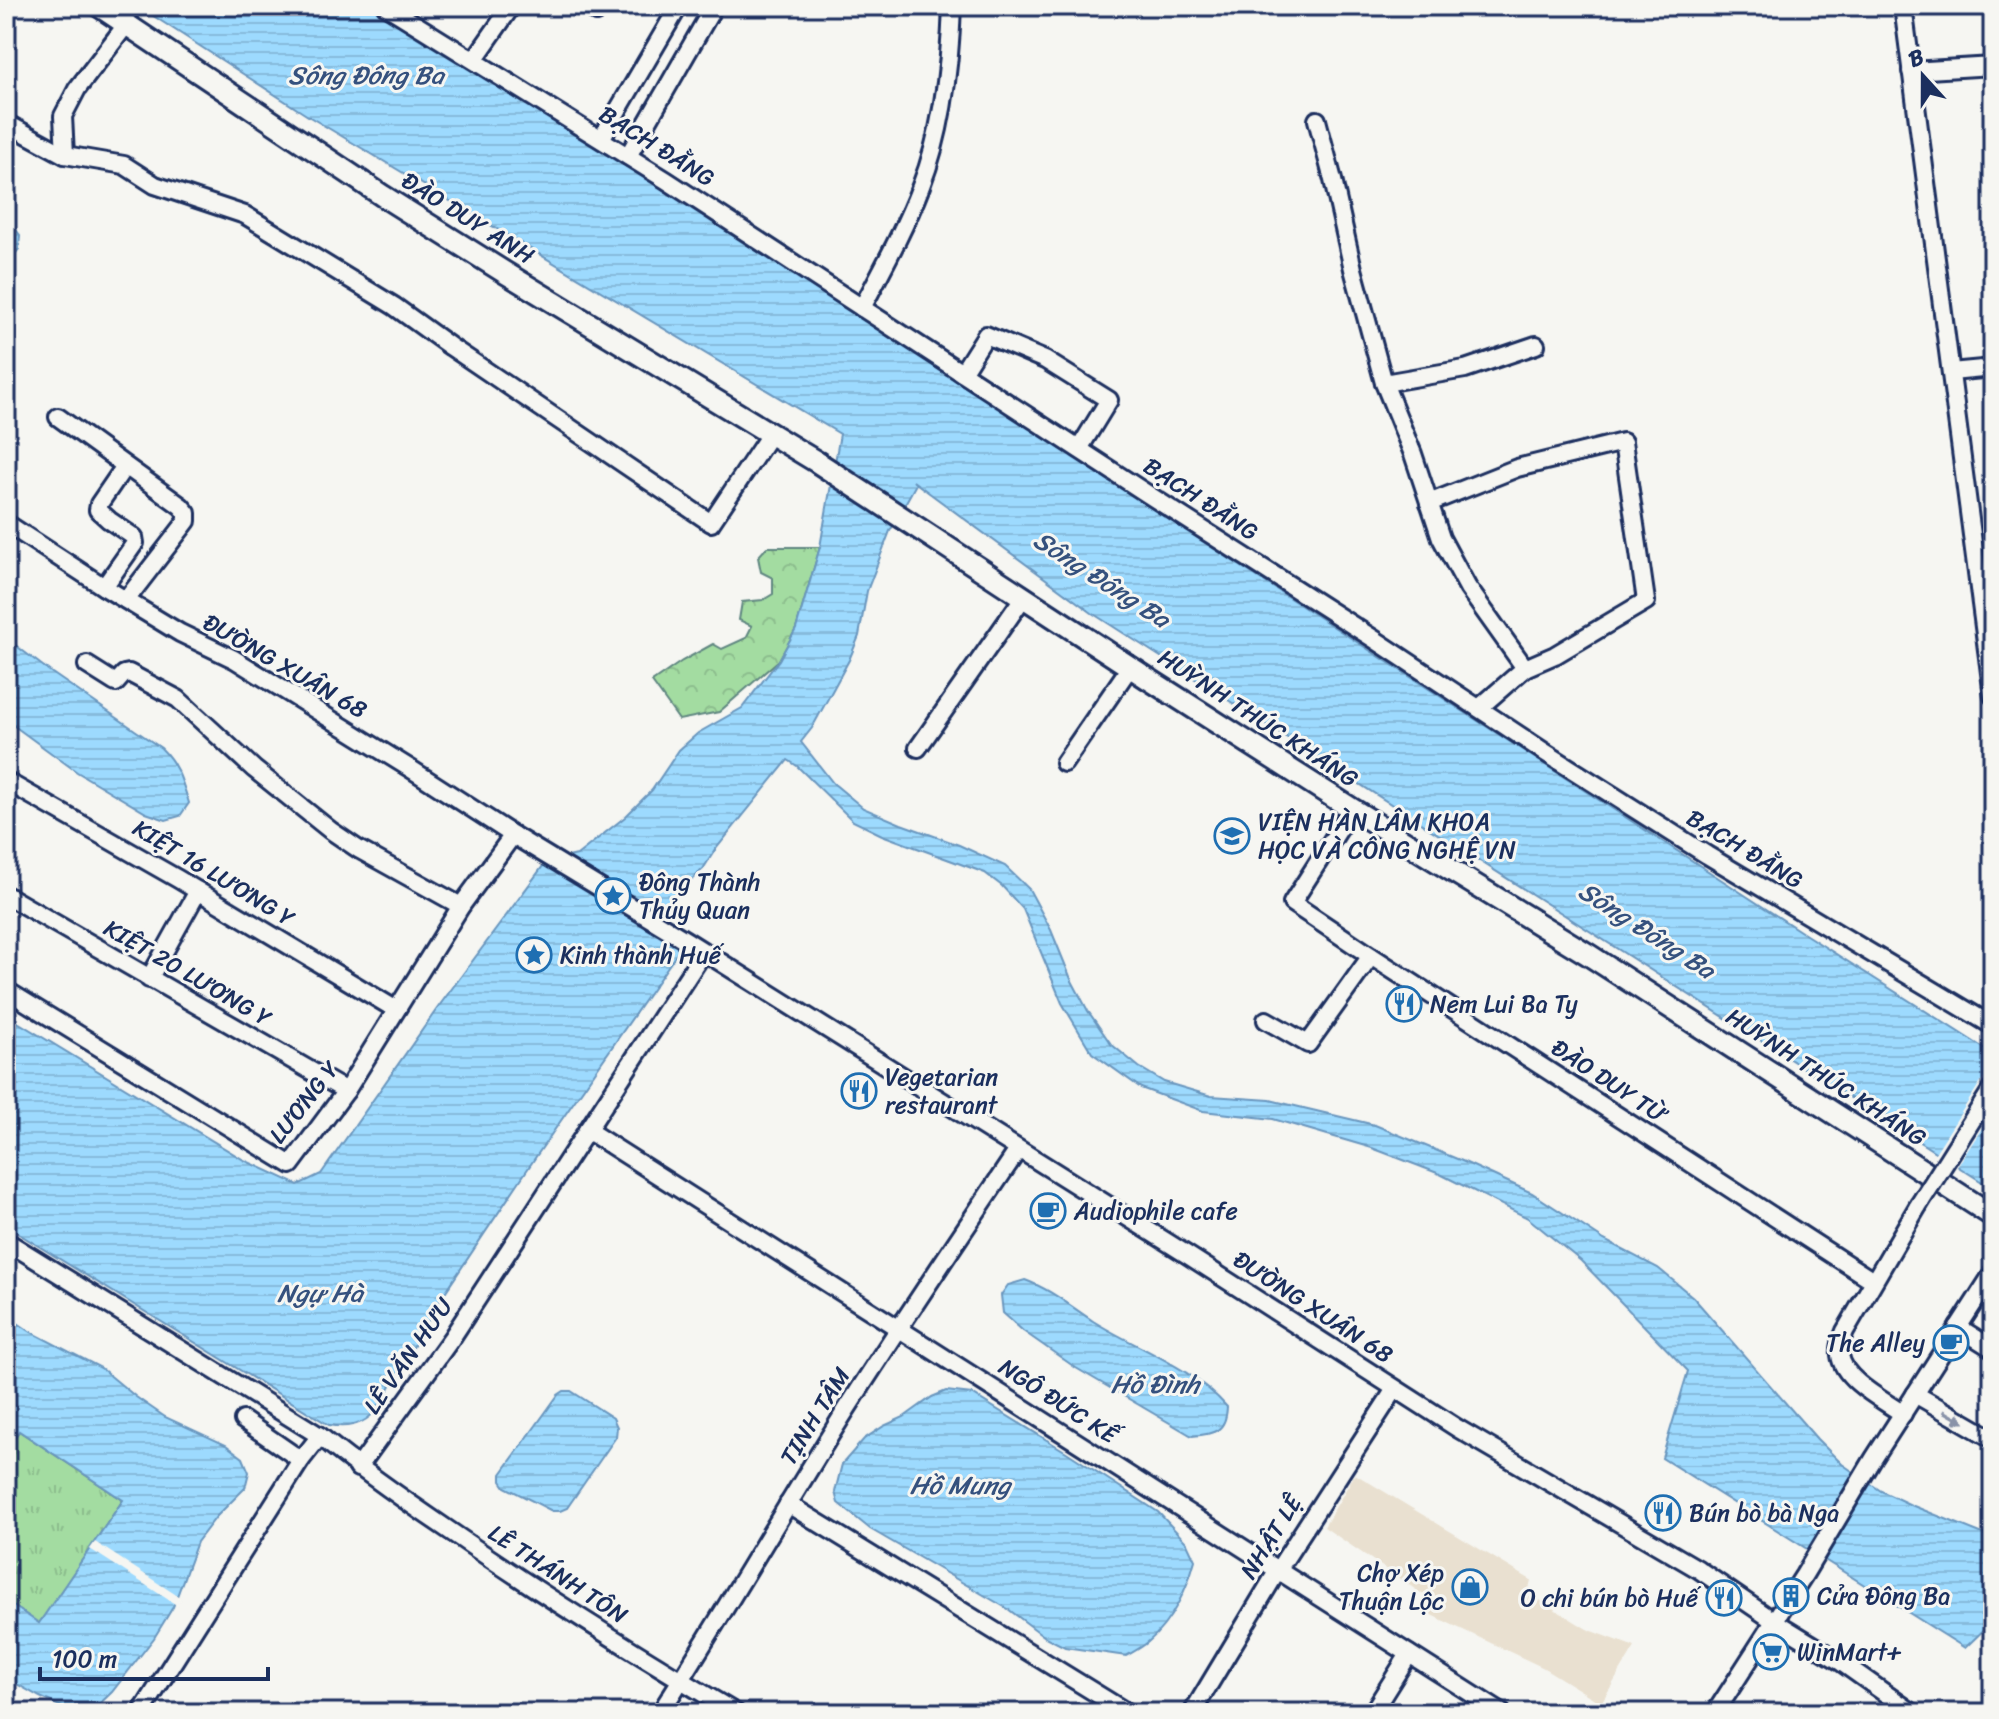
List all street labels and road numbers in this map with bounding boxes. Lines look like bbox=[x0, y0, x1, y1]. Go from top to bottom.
street label: BẠCH ĐẰNG bbox=[590, 94, 724, 198]
street label: ĐÀO DUY ANH bbox=[393, 160, 543, 276]
street label: BẠCH ĐẰNG bbox=[1135, 446, 1267, 552]
street label: ĐƯỜNG XUÂN 68 bbox=[195, 602, 375, 730]
street label: HUỲNH THÚC KHÁNG bbox=[1149, 637, 1367, 799]
street label: BẠCH ĐẰNG bbox=[1678, 797, 1812, 901]
street label: KIỆT 16 LƯƠNG Y bbox=[124, 808, 304, 939]
street label: KIỆT 20 LƯƠNG Y bbox=[96, 908, 281, 1039]
street label: HUỲNH THÚC KHÁNG bbox=[1717, 996, 1935, 1158]
street label: ĐÀO DUY TỪ bbox=[1542, 1028, 1678, 1136]
street label: LƯƠNG Y bbox=[258, 1050, 351, 1153]
street label: ĐƯỜNG XUÂN 68 bbox=[1224, 1239, 1402, 1375]
street label: LÊ VĂN HƯU bbox=[352, 1288, 465, 1423]
street label: NGÔ ĐỨC KẾ bbox=[990, 1347, 1129, 1457]
street label: TỊNH TÂM bbox=[768, 1358, 862, 1474]
street label: NHẬT LỆ bbox=[1228, 1485, 1314, 1588]
street label: LÊ THÁNH TÔN bbox=[479, 1513, 637, 1635]

